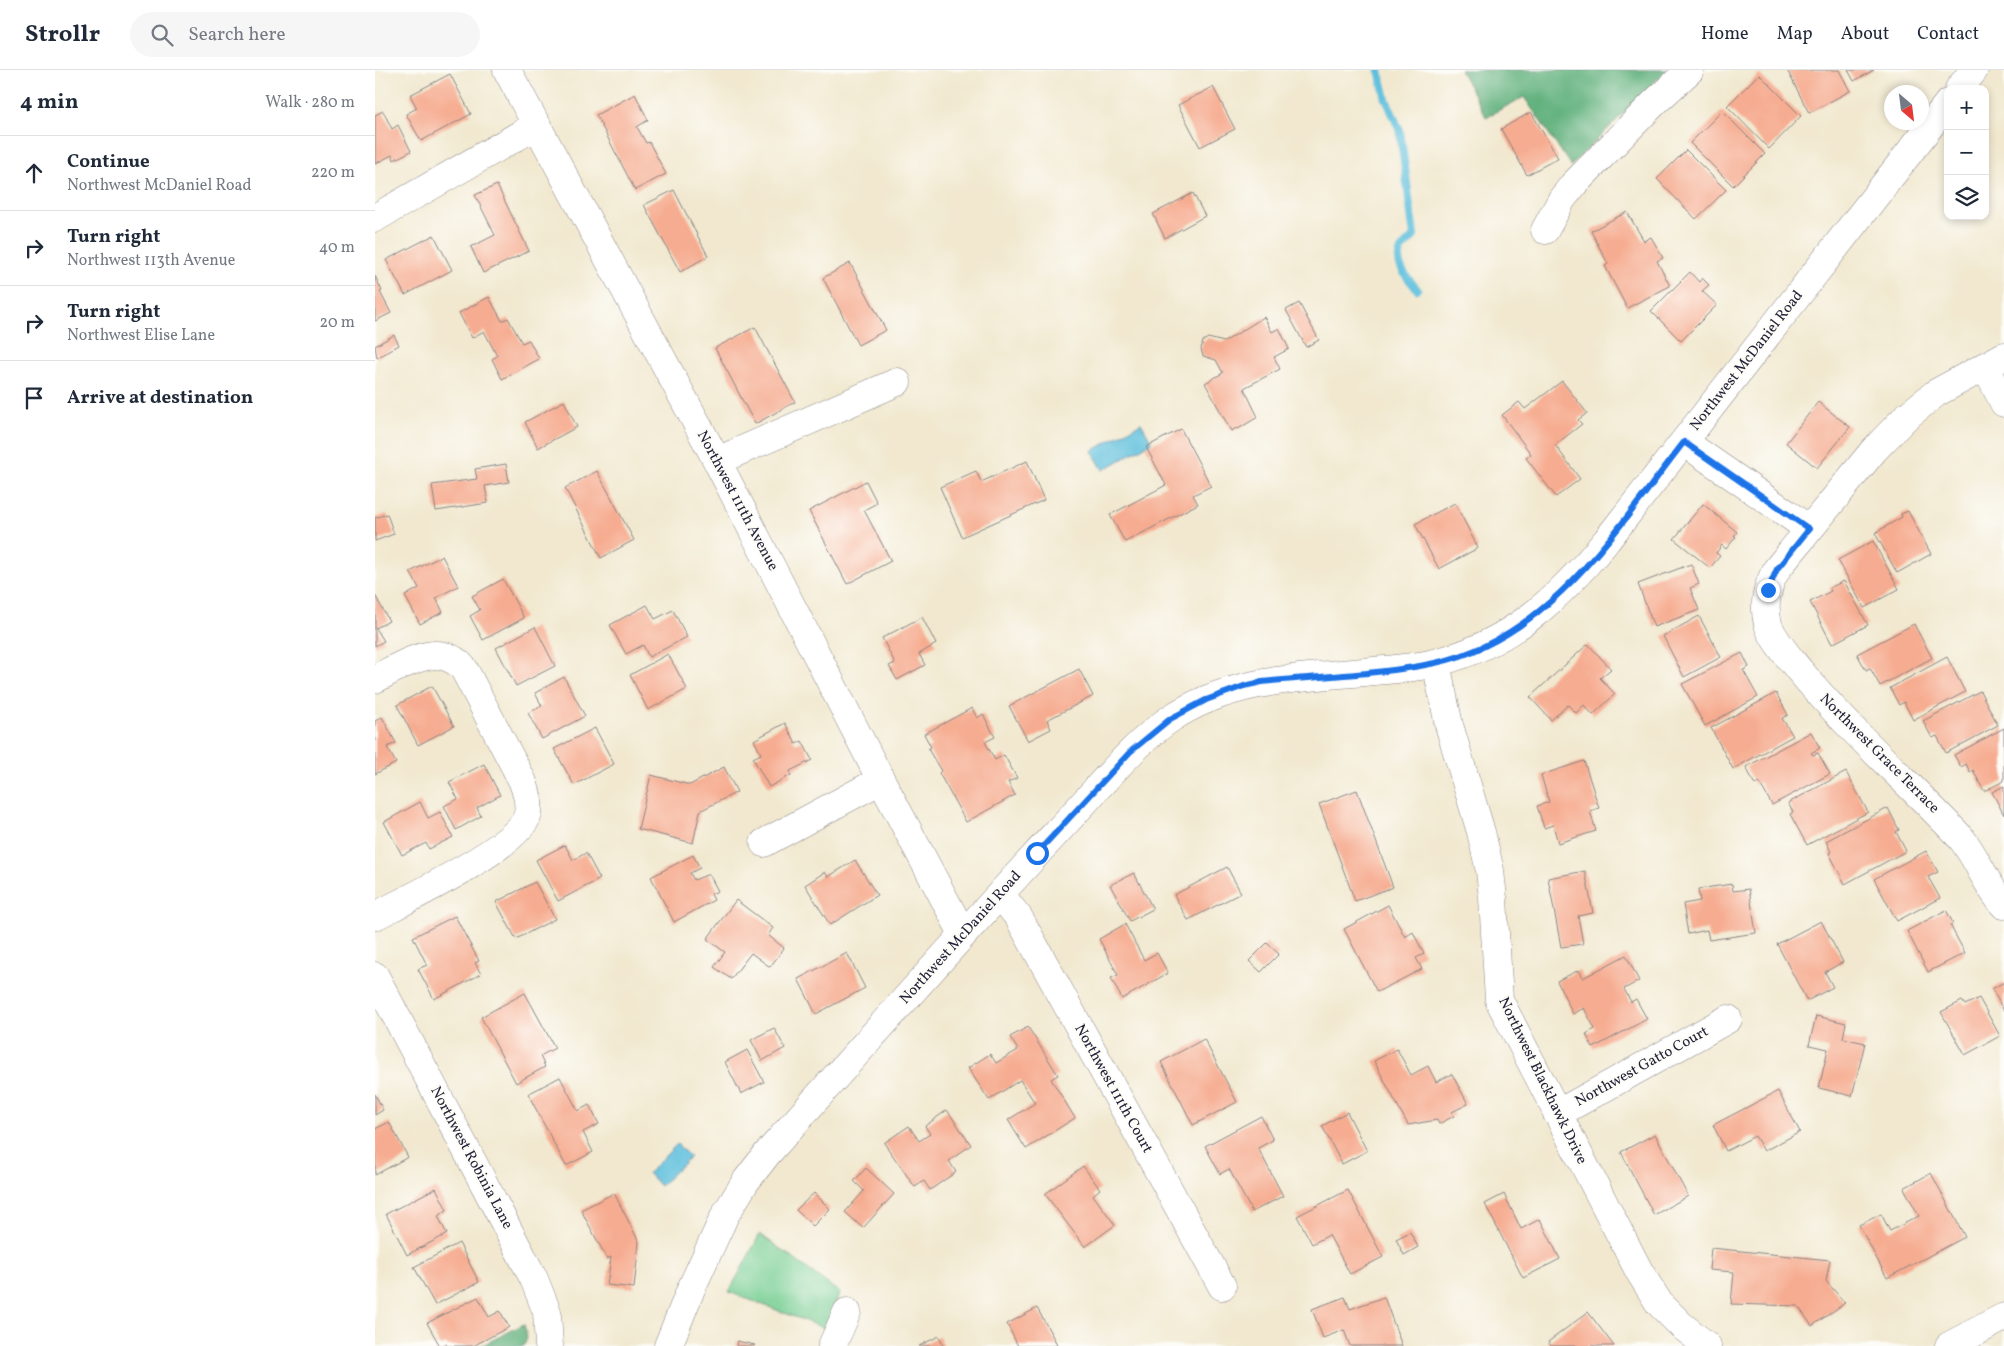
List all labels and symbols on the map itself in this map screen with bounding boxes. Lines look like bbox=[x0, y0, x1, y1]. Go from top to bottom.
north arrow bbox=[1884, 85, 1929, 130]
street label: Northwest McDaniel Road bbox=[1685, 286, 1809, 436]
street label: Northwest 111th Avenue bbox=[691, 427, 783, 575]
route end bbox=[1757, 579, 1780, 602]
street label: Northwest Grace Terrace bbox=[1814, 689, 1944, 819]
route start bbox=[1026, 842, 1049, 865]
street label: Northwest McDaniel Road bbox=[895, 867, 1027, 1009]
street label: Northwest Blackhawk Drive bbox=[1492, 994, 1592, 1168]
street label: Northwest 111th Court bbox=[1069, 1021, 1157, 1157]
street label: Northwest Gatto Court bbox=[1572, 1022, 1712, 1112]
street label: Northwest Robinia Lane bbox=[424, 1083, 518, 1233]

